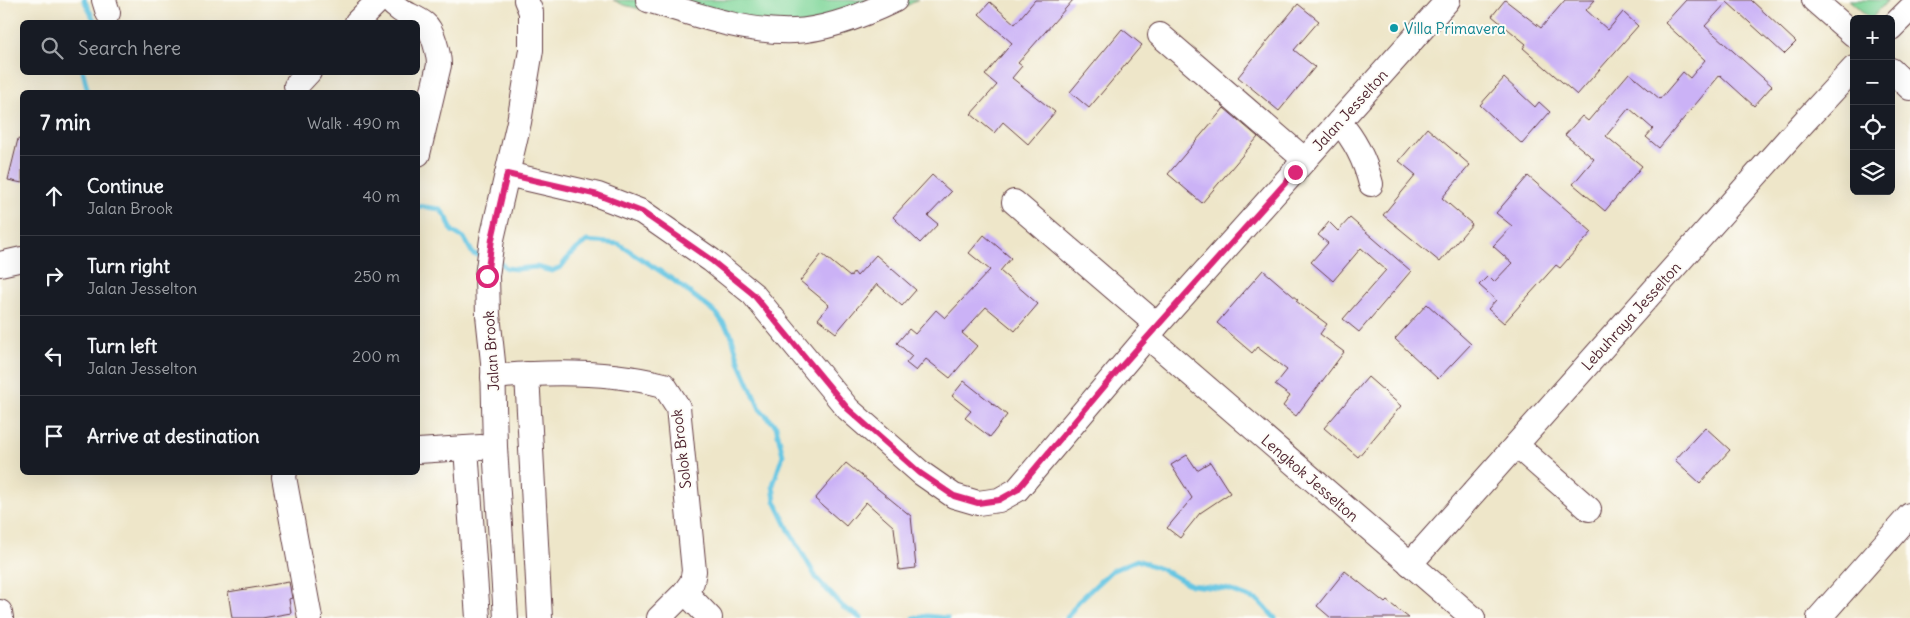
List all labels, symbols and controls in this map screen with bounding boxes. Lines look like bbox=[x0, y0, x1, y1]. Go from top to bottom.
map controls bbox=[1850, 15, 1895, 195]
button: + bbox=[1850, 15, 1895, 60]
place label: Villa Primavera bbox=[1404, 19, 1506, 38]
search box bbox=[20, 20, 420, 75]
marker: Villa Primavera bbox=[1388, 22, 1400, 34]
icon: search bbox=[38, 34, 66, 62]
text: Search here bbox=[78, 36, 181, 60]
button: − bbox=[1850, 60, 1895, 105]
street label: Jalan Jesselton bbox=[1308, 65, 1392, 155]
button: locate bbox=[1850, 105, 1895, 150]
text: 7 min bbox=[40, 109, 91, 136]
text: Walk · 490 m bbox=[307, 113, 400, 133]
button: layers bbox=[1850, 150, 1895, 195]
route end bbox=[1284, 161, 1307, 184]
text: Continue bbox=[87, 174, 164, 198]
icon: ahead bbox=[40, 182, 68, 210]
text: 40 m bbox=[362, 186, 400, 206]
text: Jalan Brook bbox=[87, 198, 173, 218]
text: Turn right bbox=[87, 254, 170, 278]
street label: Lebuhraya Jesselton bbox=[1577, 258, 1685, 374]
icon: right bbox=[40, 262, 68, 290]
route start bbox=[476, 265, 499, 288]
text: 250 m bbox=[354, 266, 400, 286]
text: Jalan Jesselton bbox=[87, 278, 197, 298]
street label: Jalan Brook bbox=[479, 310, 503, 392]
text: Turn left bbox=[87, 334, 157, 358]
icon: left bbox=[40, 342, 68, 370]
text: 200 m bbox=[352, 346, 400, 366]
text: Jalan Jesselton bbox=[87, 358, 197, 378]
street label: Solok Brook bbox=[667, 408, 695, 490]
icon: arrive bbox=[40, 422, 68, 450]
text: Arrive at destination bbox=[87, 424, 260, 448]
street label: Lengkok Jesselton bbox=[1257, 430, 1363, 526]

